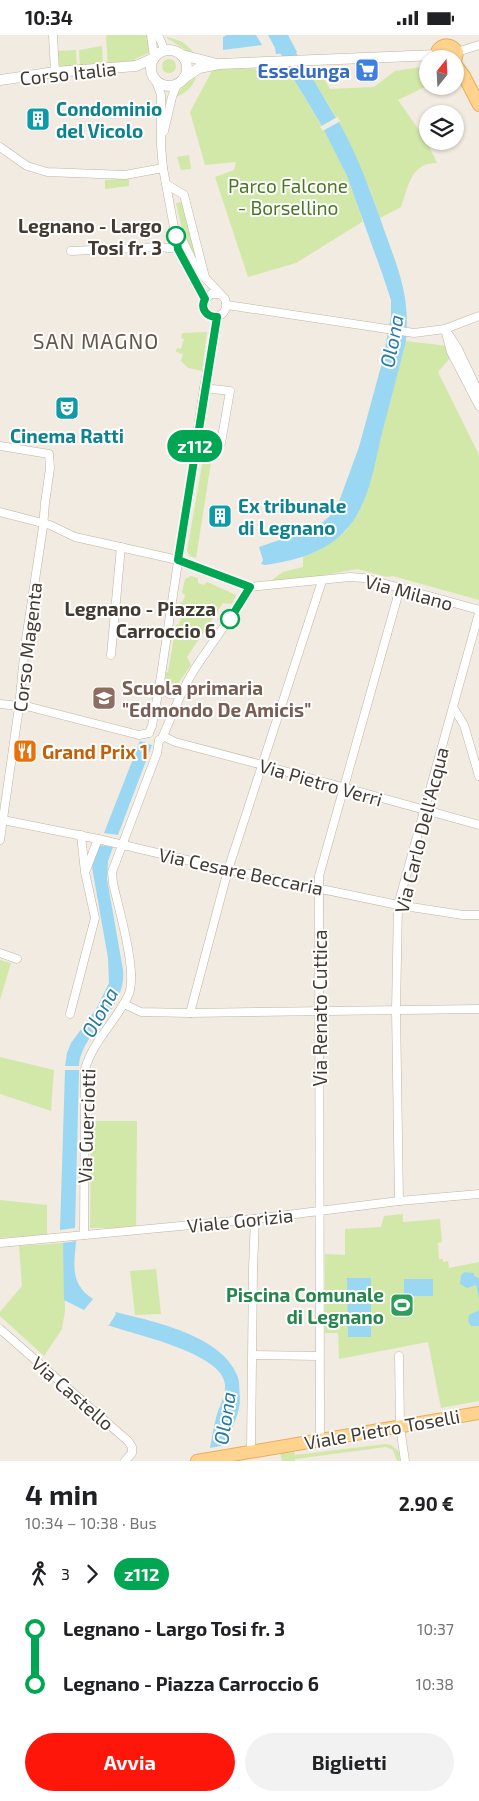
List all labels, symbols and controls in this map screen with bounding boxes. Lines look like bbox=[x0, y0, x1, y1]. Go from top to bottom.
text: 10:34 bbox=[25, 6, 73, 29]
north arrow bbox=[419, 50, 464, 95]
map controls bbox=[419, 50, 464, 150]
street label: Corso Italia bbox=[18, 56, 118, 90]
supermarket icon: Esselunga bbox=[354, 57, 380, 83]
place label: Esselunga bbox=[257, 59, 350, 82]
place label: Condominio del Vicolo bbox=[56, 97, 162, 142]
button: layers bbox=[419, 105, 464, 150]
building icon: Condominio del Vicolo bbox=[25, 106, 51, 132]
park label: Parco Falcone - Borsellino bbox=[228, 174, 348, 219]
place label: Legnano - Largo Tosi fr. 3 bbox=[18, 214, 162, 259]
marker: Legnano - Largo Tosi fr. 3 bbox=[166, 226, 186, 246]
water label: Olona bbox=[374, 312, 408, 370]
district label: SAN MAGNO bbox=[33, 328, 159, 353]
theatre icon: Cinema Ratti bbox=[54, 395, 80, 421]
place label: Cinema Ratti bbox=[10, 424, 124, 447]
line badge: z112 bbox=[160, 430, 230, 462]
text: z112 bbox=[177, 435, 213, 457]
place label: Ex tribunale di Legnano bbox=[238, 494, 347, 539]
building icon: Ex tribunale di Legnano bbox=[207, 503, 233, 529]
street label: Via Milano bbox=[362, 569, 456, 615]
street label: Corso Magenta bbox=[8, 581, 46, 713]
place label: Legnano - Piazza Carroccio 6 bbox=[64, 597, 216, 642]
marker: Legnano - Piazza Carroccio 6 bbox=[220, 609, 240, 629]
place label: Scuola primaria "Edmondo De Amicis" bbox=[122, 676, 311, 721]
school or university icon: Scuola primaria "Edmondo De Amicis" bbox=[91, 685, 117, 711]
restaurant icon: Grand Prix 1 bbox=[12, 738, 38, 764]
place label: Grand Prix 1 bbox=[42, 740, 148, 763]
street label: Via Carlo Dell'Acqua bbox=[389, 744, 453, 916]
street label: Via Pietro Verri bbox=[257, 753, 385, 811]
street label: Via Cesare Beccaria bbox=[157, 842, 325, 900]
street label: Via Renato Cuttica bbox=[308, 929, 331, 1087]
water label: Olona bbox=[76, 983, 122, 1041]
street label: Via Guerciotti bbox=[72, 1068, 100, 1184]
street label: Viale Gorizia bbox=[186, 1203, 294, 1237]
place label: Piscina Comunale di Legnano bbox=[226, 1283, 384, 1328]
sports icon: Piscina Comunale di Legnano bbox=[389, 1292, 415, 1318]
street label: Via Castello bbox=[27, 1351, 119, 1435]
water label: Olona bbox=[208, 1390, 240, 1446]
street label: Viale Pietro Toselli bbox=[302, 1404, 462, 1454]
text: 4 min bbox=[25, 1477, 98, 1511]
text: 2.90 € bbox=[399, 1492, 454, 1515]
text: 10:34 – 10:38 · Bus bbox=[25, 1513, 157, 1532]
icon: walk bbox=[25, 1560, 53, 1588]
icon: forward bbox=[78, 1560, 106, 1588]
text: z112 bbox=[124, 1563, 159, 1585]
text: 3 bbox=[61, 1564, 70, 1583]
text: Legnano - Largo Tosi fr. 3 bbox=[63, 1617, 285, 1640]
text: 10:37 bbox=[417, 1619, 454, 1638]
text: Legnano - Piazza Carroccio 6 bbox=[63, 1672, 319, 1695]
text: 10:38 bbox=[416, 1674, 454, 1693]
button: Avvia bbox=[25, 1733, 235, 1791]
button: Biglietti bbox=[245, 1733, 454, 1791]

